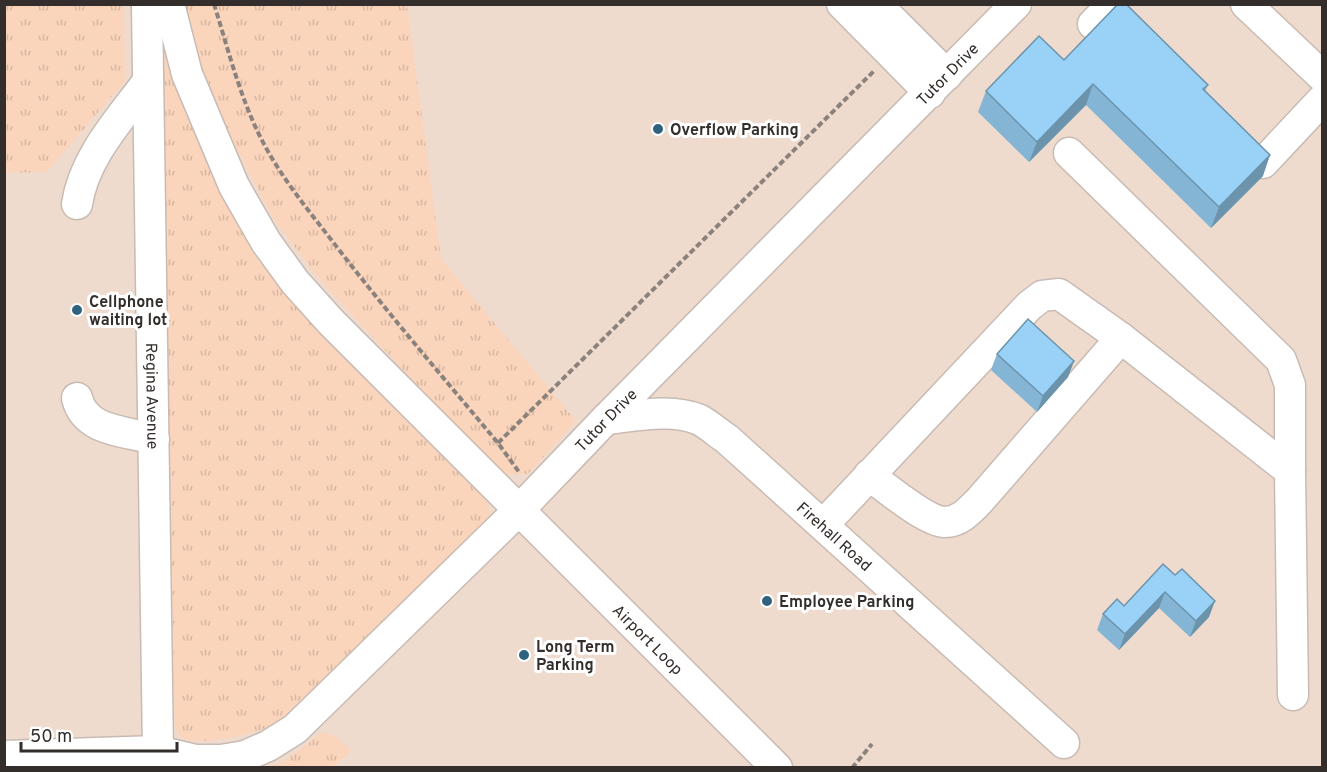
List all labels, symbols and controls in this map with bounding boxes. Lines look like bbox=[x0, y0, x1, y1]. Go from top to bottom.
street label: Tutor Drive bbox=[913, 39, 984, 111]
place label: Overflow Parking bbox=[670, 121, 799, 141]
marker: Overflow Parking bbox=[651, 122, 665, 136]
place label: Cellphone waiting lot bbox=[89, 293, 167, 331]
marker: Cellphone waiting lot bbox=[70, 303, 84, 317]
street label: Regina Avenue bbox=[140, 343, 162, 449]
street label: Tutor Drive bbox=[572, 385, 642, 457]
street label: Firehall Road bbox=[792, 499, 875, 577]
place label: Employee Parking bbox=[779, 593, 914, 613]
marker: Employee Parking bbox=[760, 594, 774, 608]
street label: Airport Loop bbox=[607, 601, 686, 680]
place label: Long Term Parking bbox=[536, 638, 614, 676]
marker: Long Term Parking bbox=[517, 648, 531, 662]
scale bar bbox=[21, 715, 177, 753]
text: 50 m bbox=[30, 726, 72, 749]

